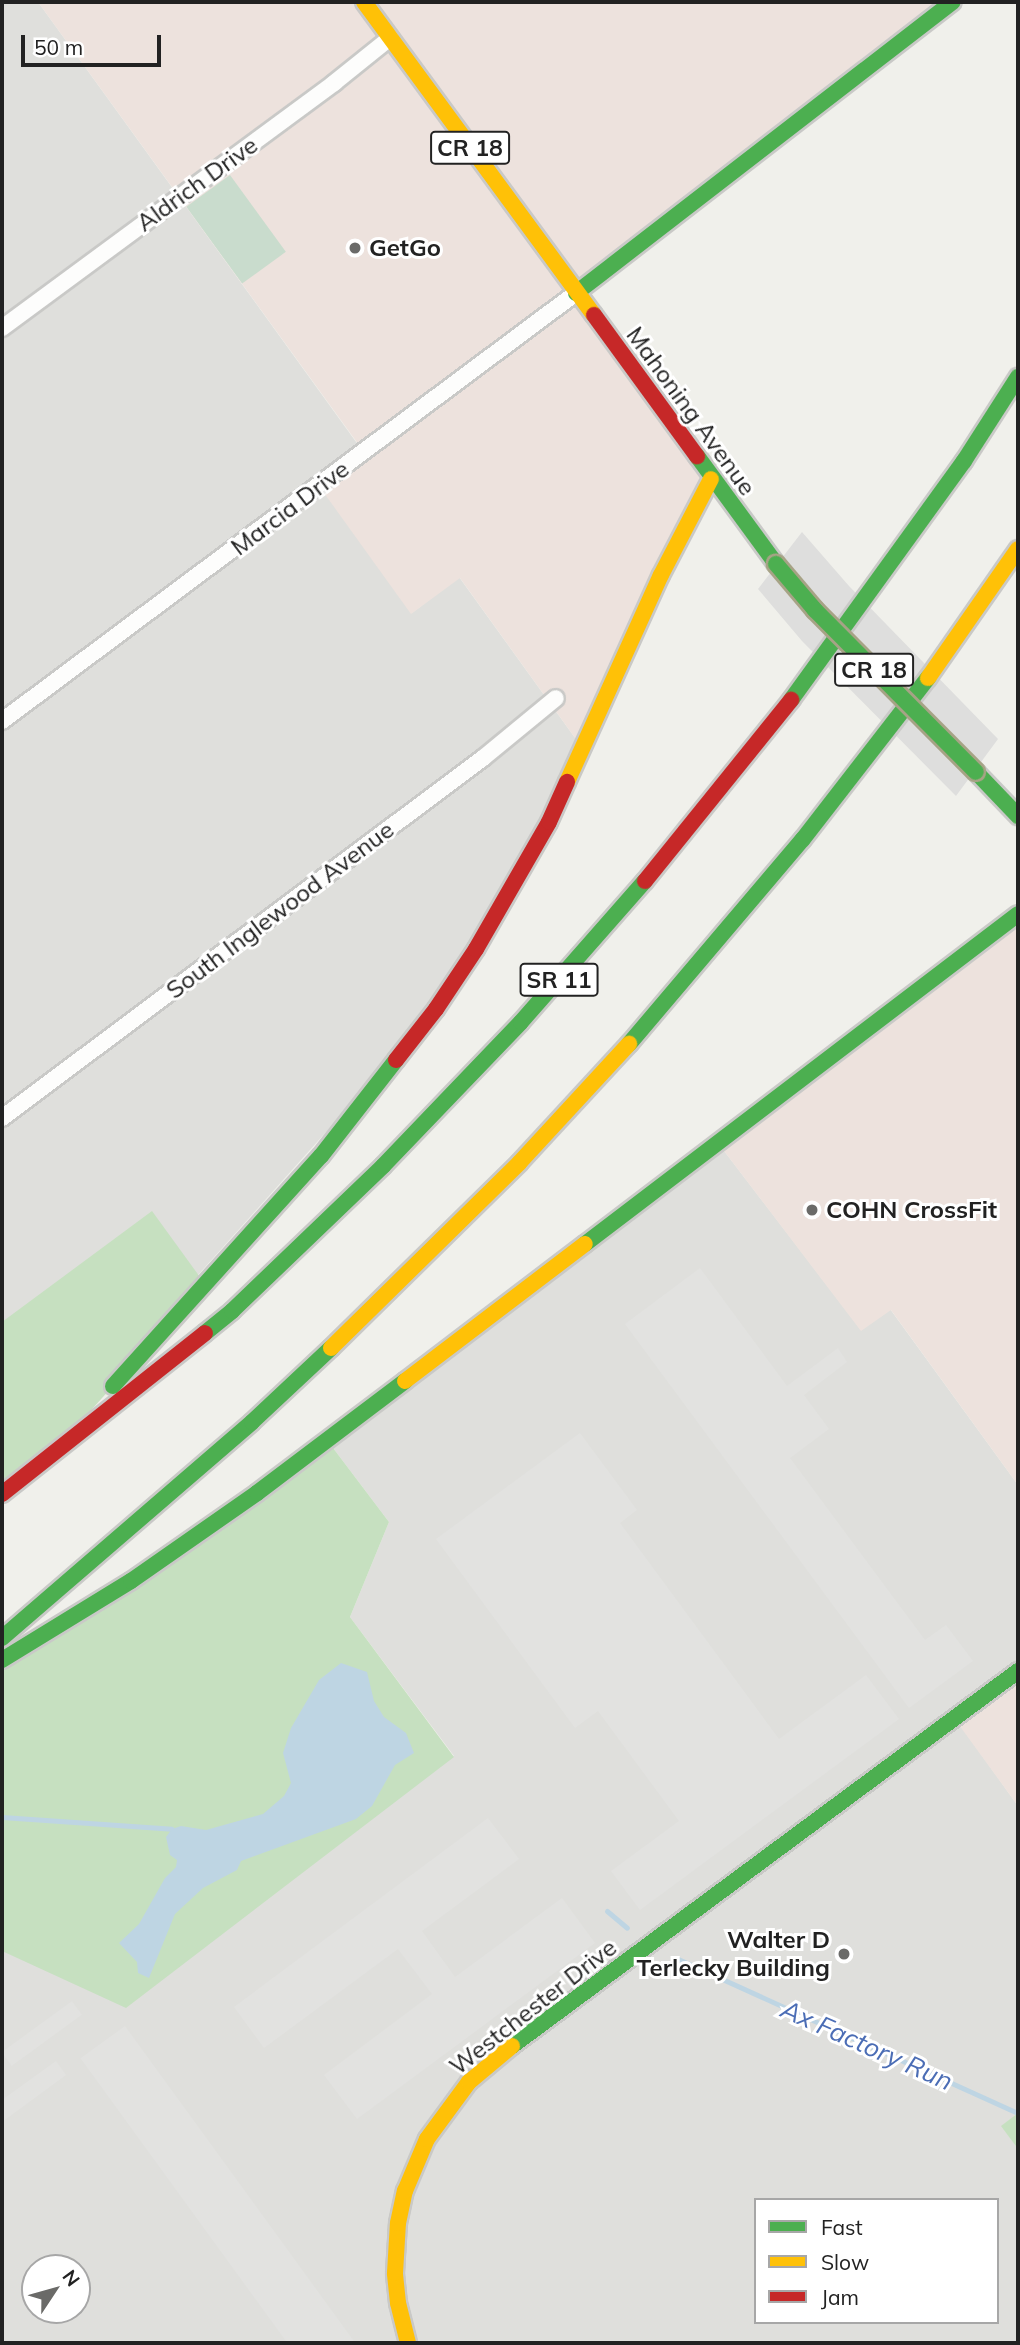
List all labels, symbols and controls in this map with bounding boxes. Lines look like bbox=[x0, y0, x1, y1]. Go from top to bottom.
scale bar bbox=[24, 21, 164, 65]
text: 50 m bbox=[34, 34, 83, 60]
road number: CR 18 bbox=[430, 128, 510, 168]
street label: Aldrich Drive bbox=[131, 131, 263, 237]
place label: GetGo bbox=[369, 234, 441, 262]
marker: GetGo bbox=[347, 240, 363, 256]
street label: Mahoning Avenue bbox=[620, 321, 762, 501]
street label: Marcia Drive bbox=[226, 454, 354, 562]
road number: CR 18 bbox=[834, 650, 914, 690]
street label: South Inglewood Avenue bbox=[161, 815, 399, 1005]
road number: SR 11 bbox=[519, 960, 599, 1000]
place label: COHN CrossFit bbox=[826, 1196, 997, 1224]
marker: COHN CrossFit bbox=[804, 1202, 820, 1218]
place label: Walter D Terlecky Building bbox=[637, 1926, 830, 1982]
street label: Westchester Drive bbox=[444, 1933, 622, 2081]
marker: Walter D Terlecky Building bbox=[836, 1946, 852, 1962]
water label: Ax Factory Run bbox=[776, 1993, 958, 2097]
legend bbox=[754, 2198, 999, 2324]
text: Fast bbox=[821, 2214, 863, 2240]
text: Slow bbox=[821, 2249, 869, 2275]
north arrow bbox=[21, 2254, 91, 2324]
text: N bbox=[57, 2265, 85, 2291]
text: Jam bbox=[821, 2284, 859, 2310]

